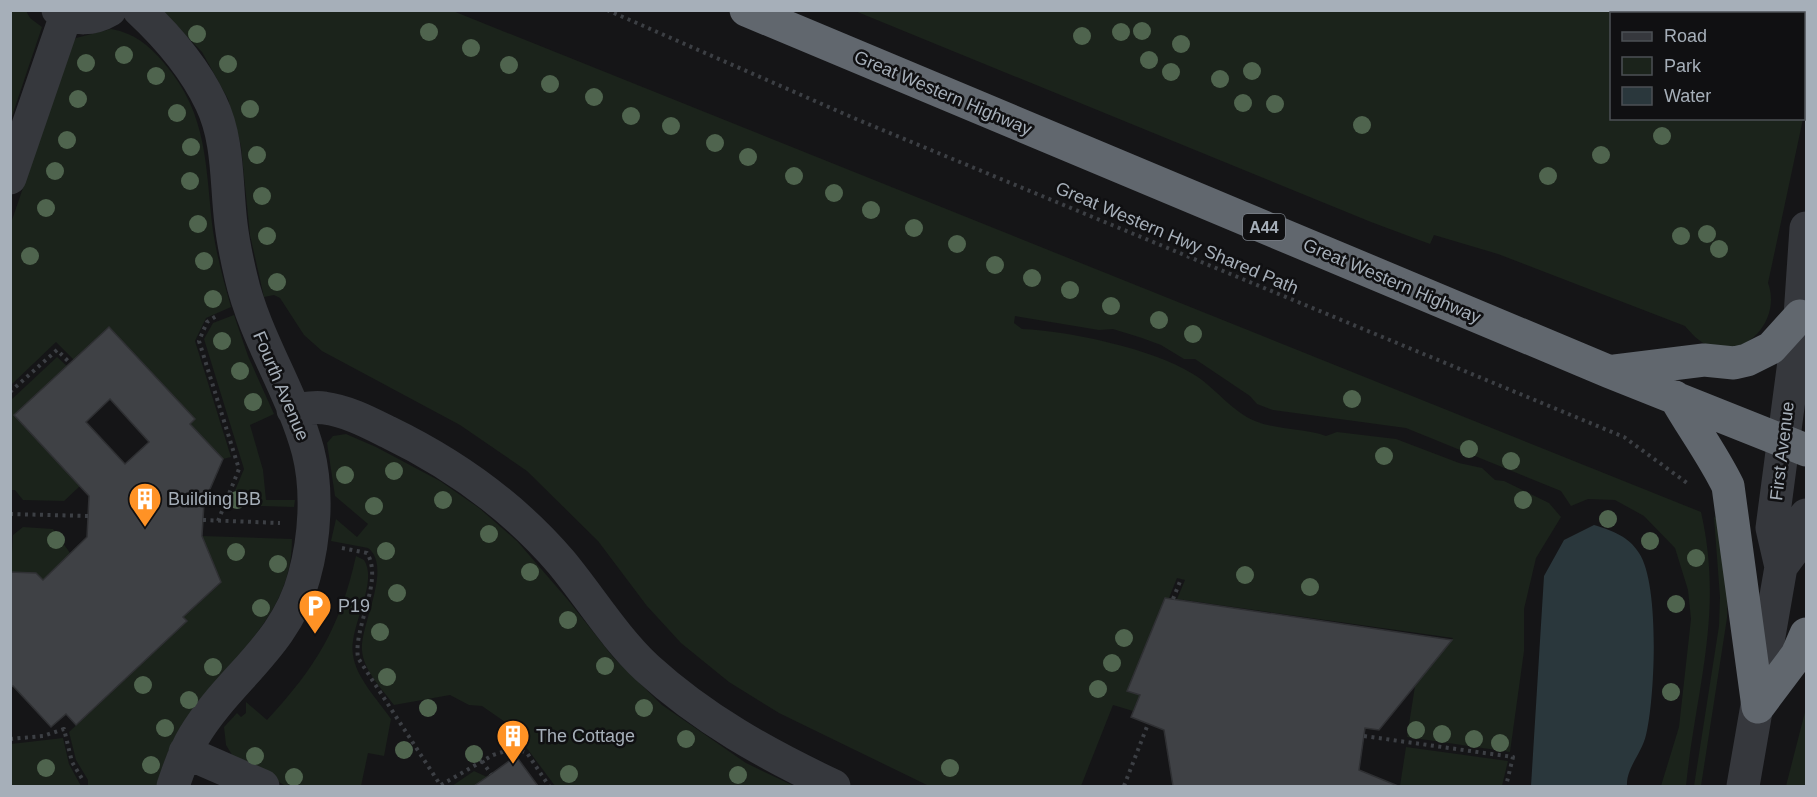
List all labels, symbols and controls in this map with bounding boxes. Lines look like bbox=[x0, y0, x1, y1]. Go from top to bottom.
legend bbox=[1610, 12, 1805, 120]
text: Road bbox=[1664, 26, 1707, 46]
street label: Great Western Highway bbox=[851, 47, 1035, 139]
text: Park bbox=[1664, 56, 1702, 76]
text: Water bbox=[1664, 86, 1711, 106]
street label: Great Western Hwy Shared Path bbox=[1053, 178, 1301, 298]
road number: A44 bbox=[1243, 214, 1285, 240]
street label: Great Western Highway bbox=[1300, 235, 1484, 327]
street label: Fourth Avenue bbox=[249, 328, 313, 444]
street label: First Avenue bbox=[1766, 400, 1798, 502]
building icon: Building BB bbox=[127, 481, 163, 528]
place label: Building BB bbox=[168, 489, 261, 509]
parking icon: P19 bbox=[297, 588, 333, 635]
place label: P19 bbox=[338, 596, 370, 616]
building icon: The Cottage bbox=[495, 718, 531, 765]
place label: The Cottage bbox=[536, 726, 635, 746]

